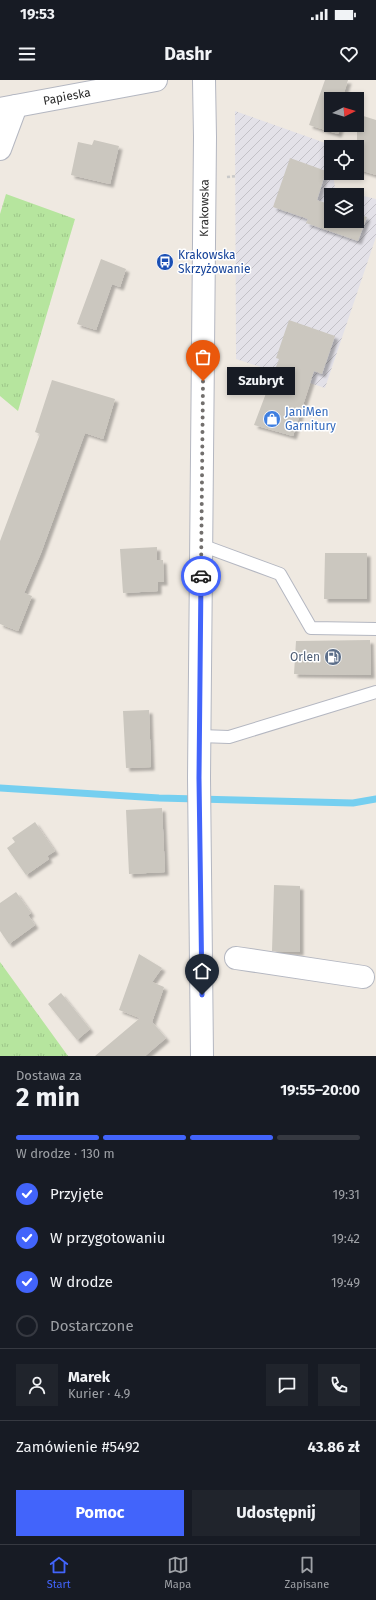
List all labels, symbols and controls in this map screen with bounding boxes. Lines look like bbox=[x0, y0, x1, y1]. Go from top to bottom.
text: 19:53 bbox=[20, 5, 55, 23]
icon: menu bbox=[16, 43, 38, 65]
text: Dashr bbox=[164, 43, 212, 65]
icon: heart bbox=[338, 43, 360, 65]
street label: Papieska bbox=[42, 85, 92, 108]
north arrow bbox=[324, 92, 364, 132]
map controls bbox=[324, 92, 364, 228]
button: locate bbox=[324, 140, 364, 180]
street label: Krakowska bbox=[197, 179, 212, 237]
button: layers bbox=[324, 188, 364, 228]
place label: Krakowska Skrzyżowanie bbox=[178, 248, 250, 276]
bus stop icon: Krakowska Skrzyżowanie bbox=[155, 252, 175, 272]
pin bbox=[186, 340, 220, 381]
icon: bag bbox=[192, 346, 214, 368]
callout: Szubryt bbox=[227, 367, 295, 395]
text: Szubryt bbox=[238, 373, 284, 388]
place label: JaniMen Garnitury bbox=[285, 405, 336, 433]
shop icon: JaniMen Garnitury bbox=[262, 409, 282, 429]
courier bbox=[181, 556, 221, 596]
icon: car bbox=[190, 565, 212, 587]
fuel station icon: Orlen bbox=[323, 647, 343, 667]
place label: Orlen bbox=[290, 650, 320, 664]
pin bbox=[185, 954, 219, 995]
icon: home bbox=[191, 960, 213, 982]
text: Dostawa za bbox=[16, 1068, 82, 1083]
text: 19:55–20:00 bbox=[280, 1081, 360, 1099]
text: 2 min bbox=[16, 1082, 80, 1113]
text: W drodze · 130 m bbox=[16, 1146, 115, 1161]
icon: check bbox=[16, 1183, 38, 1205]
text: Przyjęte bbox=[50, 1185, 104, 1203]
text: 19:31 bbox=[333, 1187, 360, 1202]
icon: check bbox=[16, 1227, 38, 1249]
text: W przygotowaniu bbox=[50, 1229, 166, 1247]
text: 19:42 bbox=[331, 1231, 360, 1246]
icon: check bbox=[16, 1271, 38, 1293]
text: W drodze bbox=[50, 1273, 113, 1291]
text: 19:49 bbox=[331, 1275, 360, 1290]
text: Dostarczone bbox=[50, 1317, 134, 1335]
button: person bbox=[16, 1364, 58, 1406]
button: chat bbox=[266, 1364, 308, 1406]
button: phone bbox=[318, 1364, 360, 1406]
text: Marek bbox=[68, 1368, 110, 1386]
text: Kurier · 4.9 bbox=[68, 1386, 130, 1401]
text: Zamówienie #5492 bbox=[16, 1438, 140, 1456]
text: 43.86 zł bbox=[308, 1438, 360, 1456]
button: Pomoc bbox=[16, 1490, 184, 1536]
button: Udostępnij bbox=[192, 1490, 360, 1536]
tab: Start bbox=[47, 1554, 71, 1591]
tab: Mapa bbox=[164, 1554, 191, 1591]
tab: Zapisane bbox=[285, 1554, 329, 1591]

